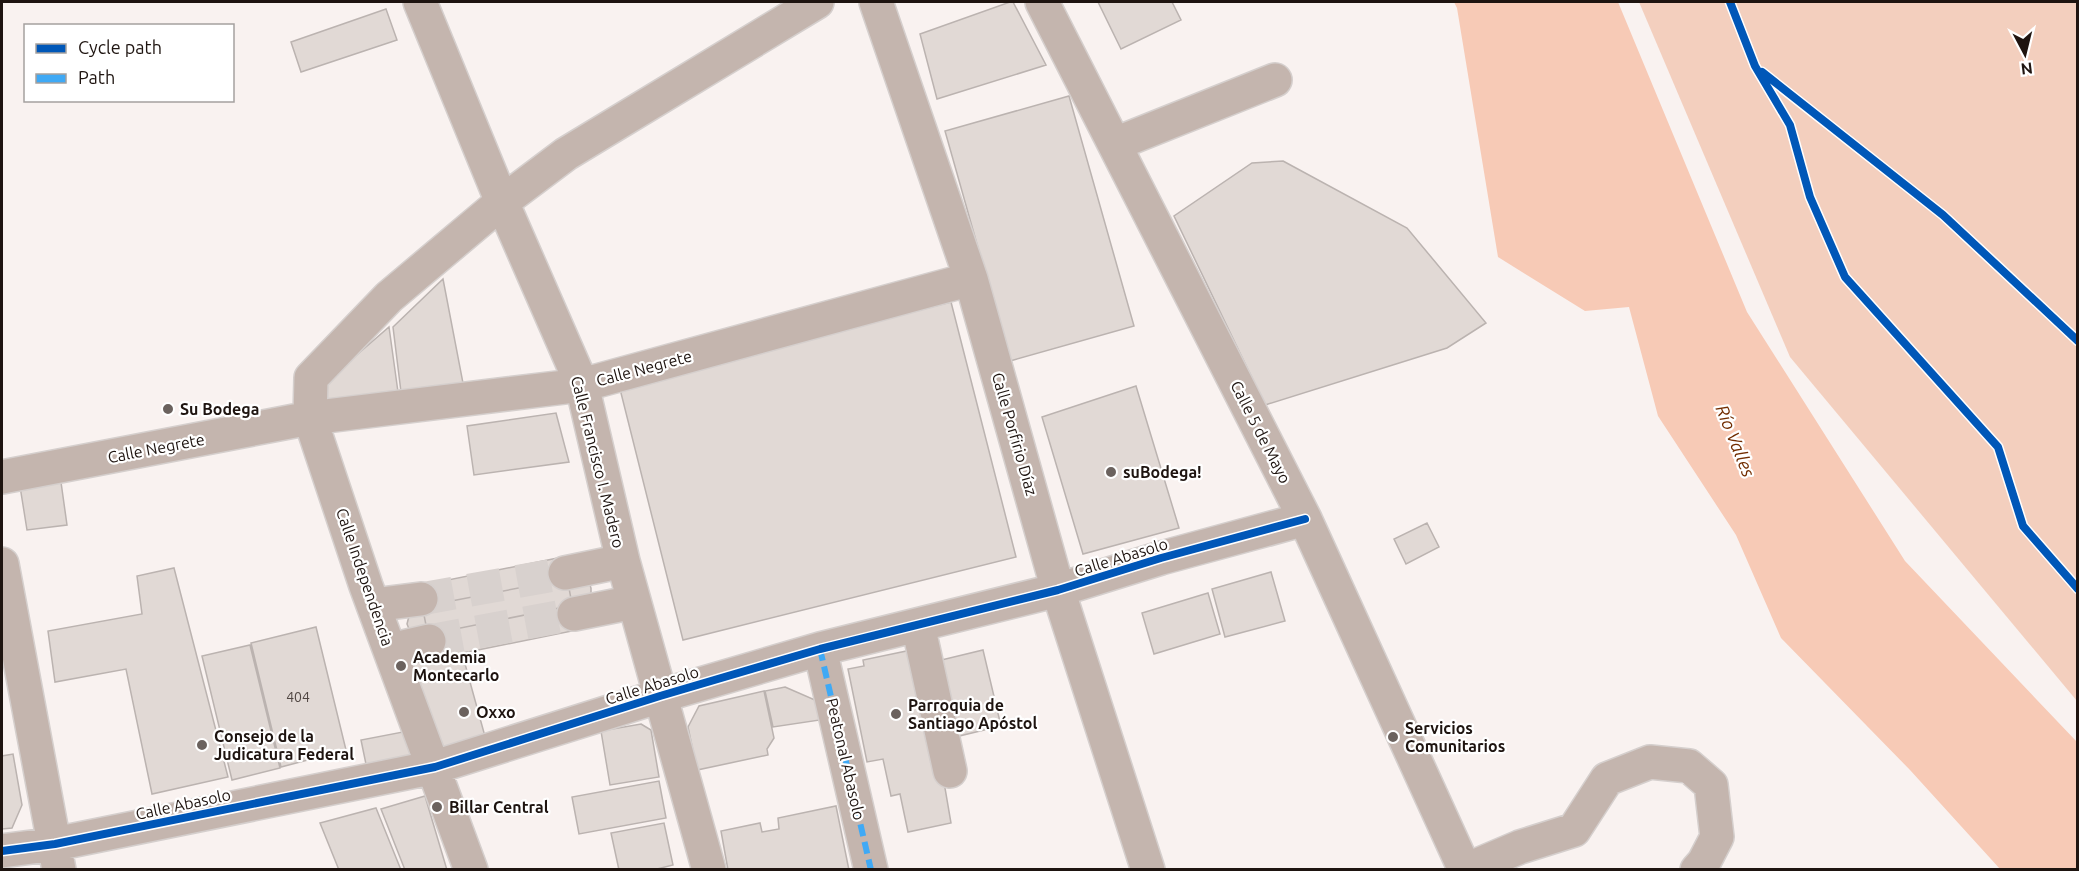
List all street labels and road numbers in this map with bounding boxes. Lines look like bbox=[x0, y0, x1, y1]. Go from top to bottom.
street label: Calle Negrete bbox=[594, 347, 694, 389]
street label: Calle Porfirio Díaz bbox=[989, 370, 1041, 498]
street label: Calle Francisco I. Madero bbox=[568, 374, 628, 550]
street label: Calle 5 de Mayo bbox=[1227, 378, 1295, 486]
street label: Calle Negrete bbox=[106, 430, 206, 466]
street label: Calle Independencia bbox=[333, 506, 397, 648]
street label: Calle Abasolo bbox=[1072, 534, 1170, 580]
street label: Calle Abasolo bbox=[603, 662, 701, 708]
street label: Peatonal Abasolo bbox=[823, 696, 869, 822]
street label: Calle Abasolo bbox=[134, 785, 232, 823]

